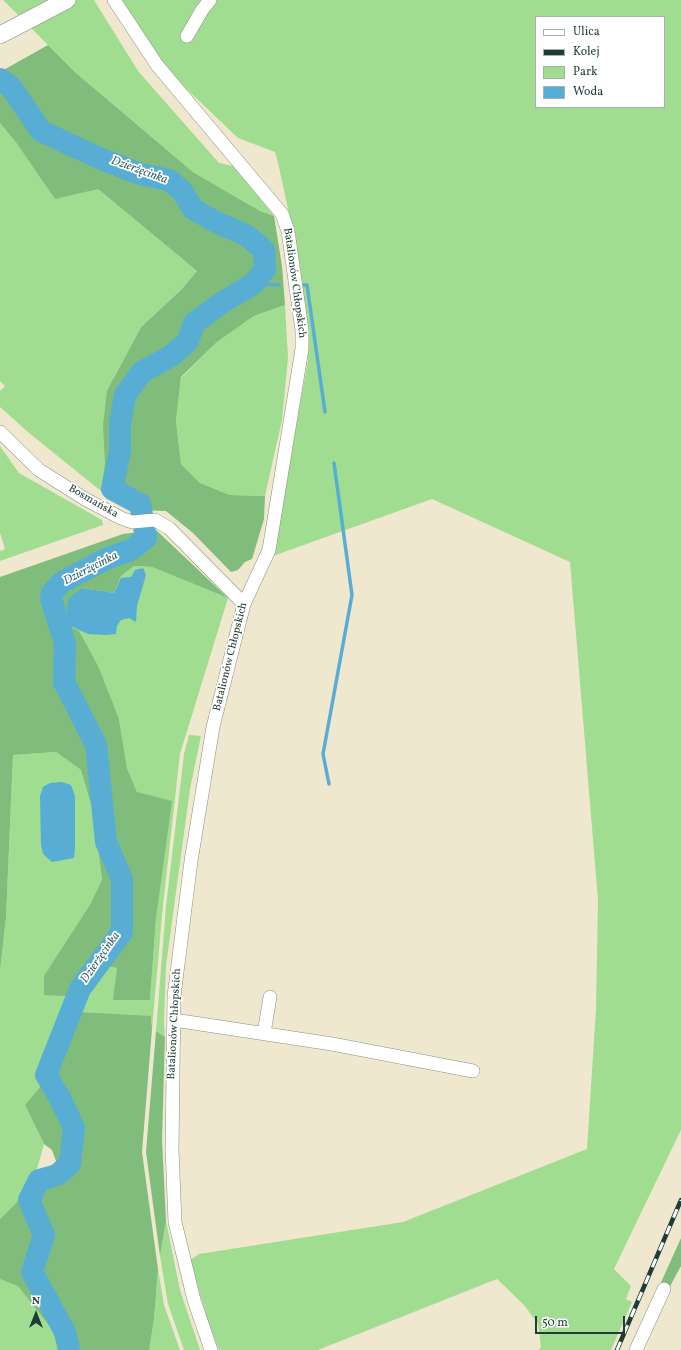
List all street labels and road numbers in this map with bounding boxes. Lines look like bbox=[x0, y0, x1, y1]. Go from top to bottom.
street label: Batalionów Chłopskich bbox=[280, 227, 308, 339]
street label: Bosmańska bbox=[66, 482, 120, 522]
street label: Batalionów Chłopskich bbox=[211, 601, 251, 713]
street label: Batalionów Chłopskich bbox=[165, 968, 185, 1080]

